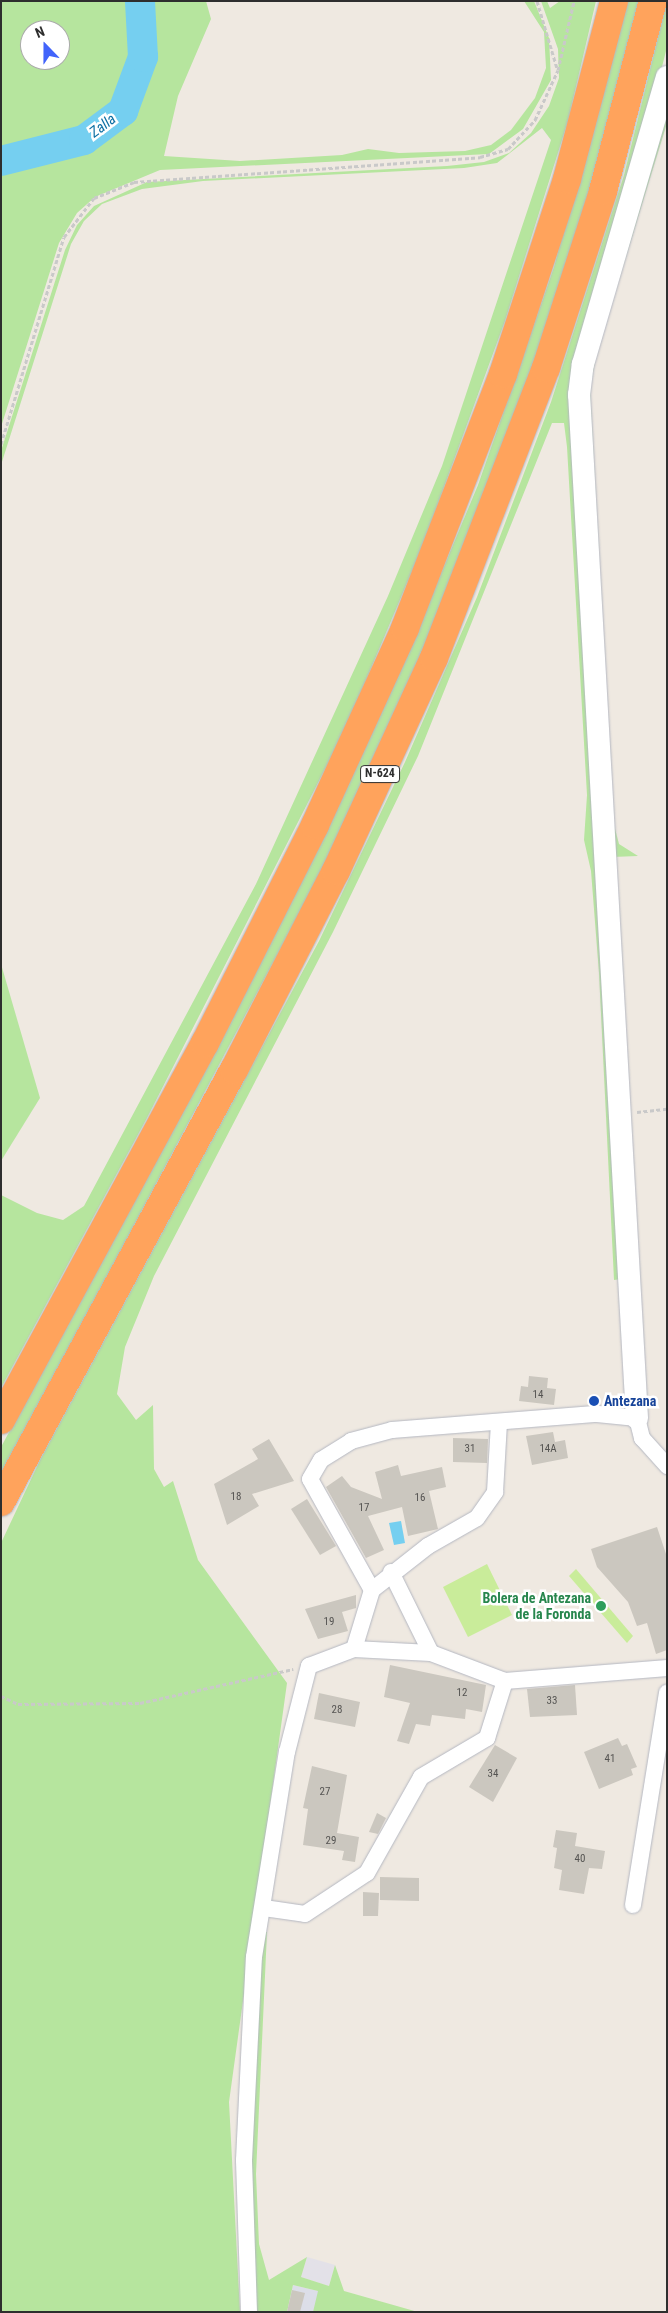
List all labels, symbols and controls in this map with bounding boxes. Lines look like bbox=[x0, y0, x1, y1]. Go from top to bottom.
north arrow bbox=[20, 20, 70, 70]
text: N bbox=[33, 23, 47, 41]
water label: Zalla bbox=[86, 110, 120, 142]
road number: N-624 bbox=[360, 764, 400, 784]
house number: 14 bbox=[533, 1388, 543, 1402]
place label: Antezana bbox=[604, 1393, 656, 1409]
marker: Antezana bbox=[588, 1395, 600, 1407]
house number: 31 bbox=[465, 1442, 475, 1456]
house number: 14A bbox=[539, 1442, 557, 1456]
house number: 18 bbox=[231, 1490, 241, 1504]
house number: 16 bbox=[415, 1491, 425, 1505]
house number: 17 bbox=[359, 1501, 369, 1515]
place label: Bolera de Antezana de la Foronda bbox=[483, 1590, 591, 1622]
marker: Bolera de Antezana de la Foronda bbox=[595, 1600, 607, 1612]
house number: 19 bbox=[324, 1615, 334, 1629]
house number: 12 bbox=[457, 1686, 467, 1700]
house number: 33 bbox=[547, 1694, 557, 1708]
house number: 28 bbox=[332, 1703, 342, 1717]
house number: 41 bbox=[605, 1752, 615, 1766]
house number: 34 bbox=[488, 1767, 498, 1781]
house number: 27 bbox=[320, 1785, 330, 1799]
house number: 29 bbox=[326, 1834, 336, 1848]
house number: 40 bbox=[575, 1852, 585, 1866]

